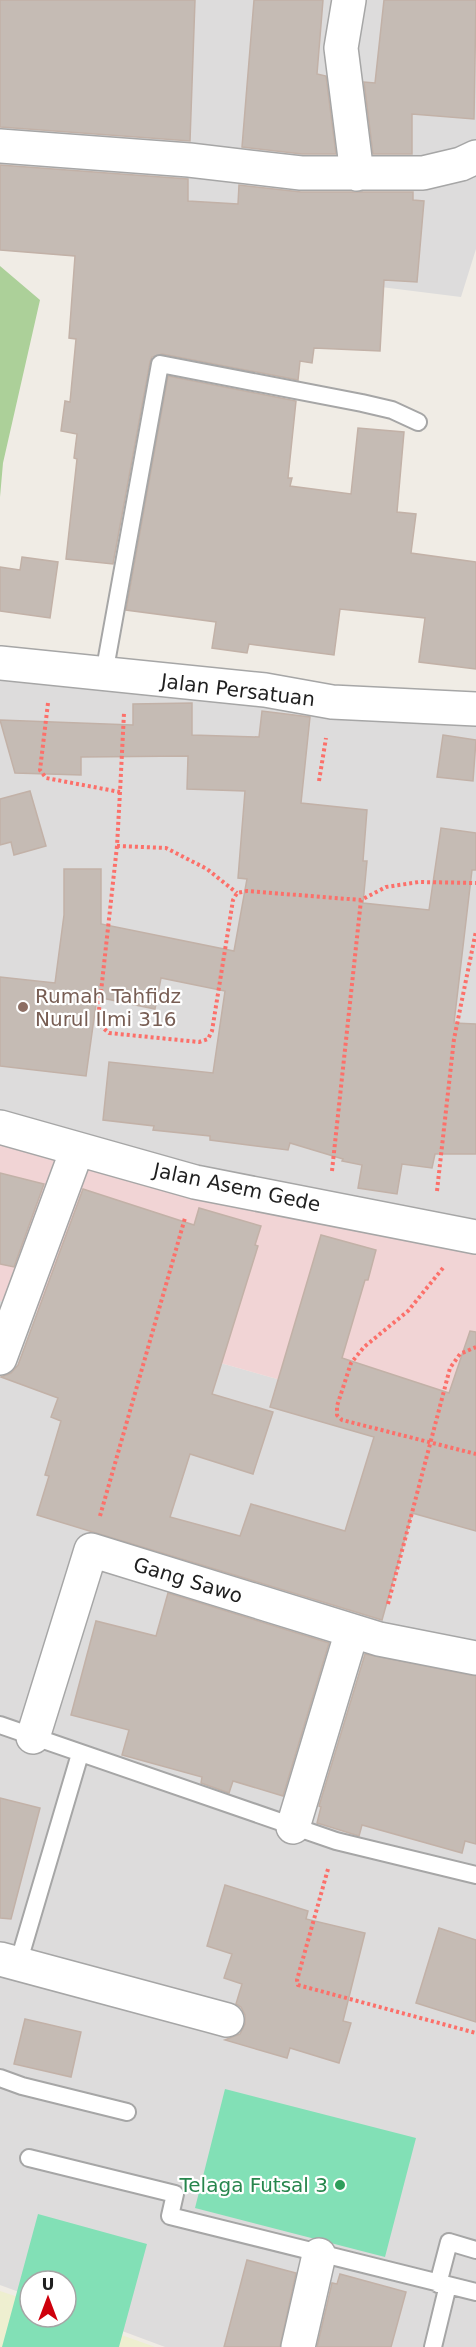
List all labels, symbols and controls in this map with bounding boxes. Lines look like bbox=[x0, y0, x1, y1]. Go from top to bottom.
street label: Jalan Persatuan bbox=[158, 668, 316, 711]
place label: Rumah Tahfidz Nurul Ilmi 316 bbox=[35, 984, 181, 1031]
marker: Rumah Tahfidz Nurul Ilmi 316 bbox=[16, 1000, 30, 1014]
street label: Jalan Asem Gede bbox=[149, 1157, 323, 1216]
street label: Gang Sawo bbox=[130, 1552, 246, 1608]
place label: Telaga Futsal 3 bbox=[179, 2173, 328, 2197]
marker: Telaga Futsal 3 bbox=[333, 2178, 347, 2192]
north arrow bbox=[18, 2269, 78, 2329]
text: U bbox=[42, 2275, 55, 2294]

